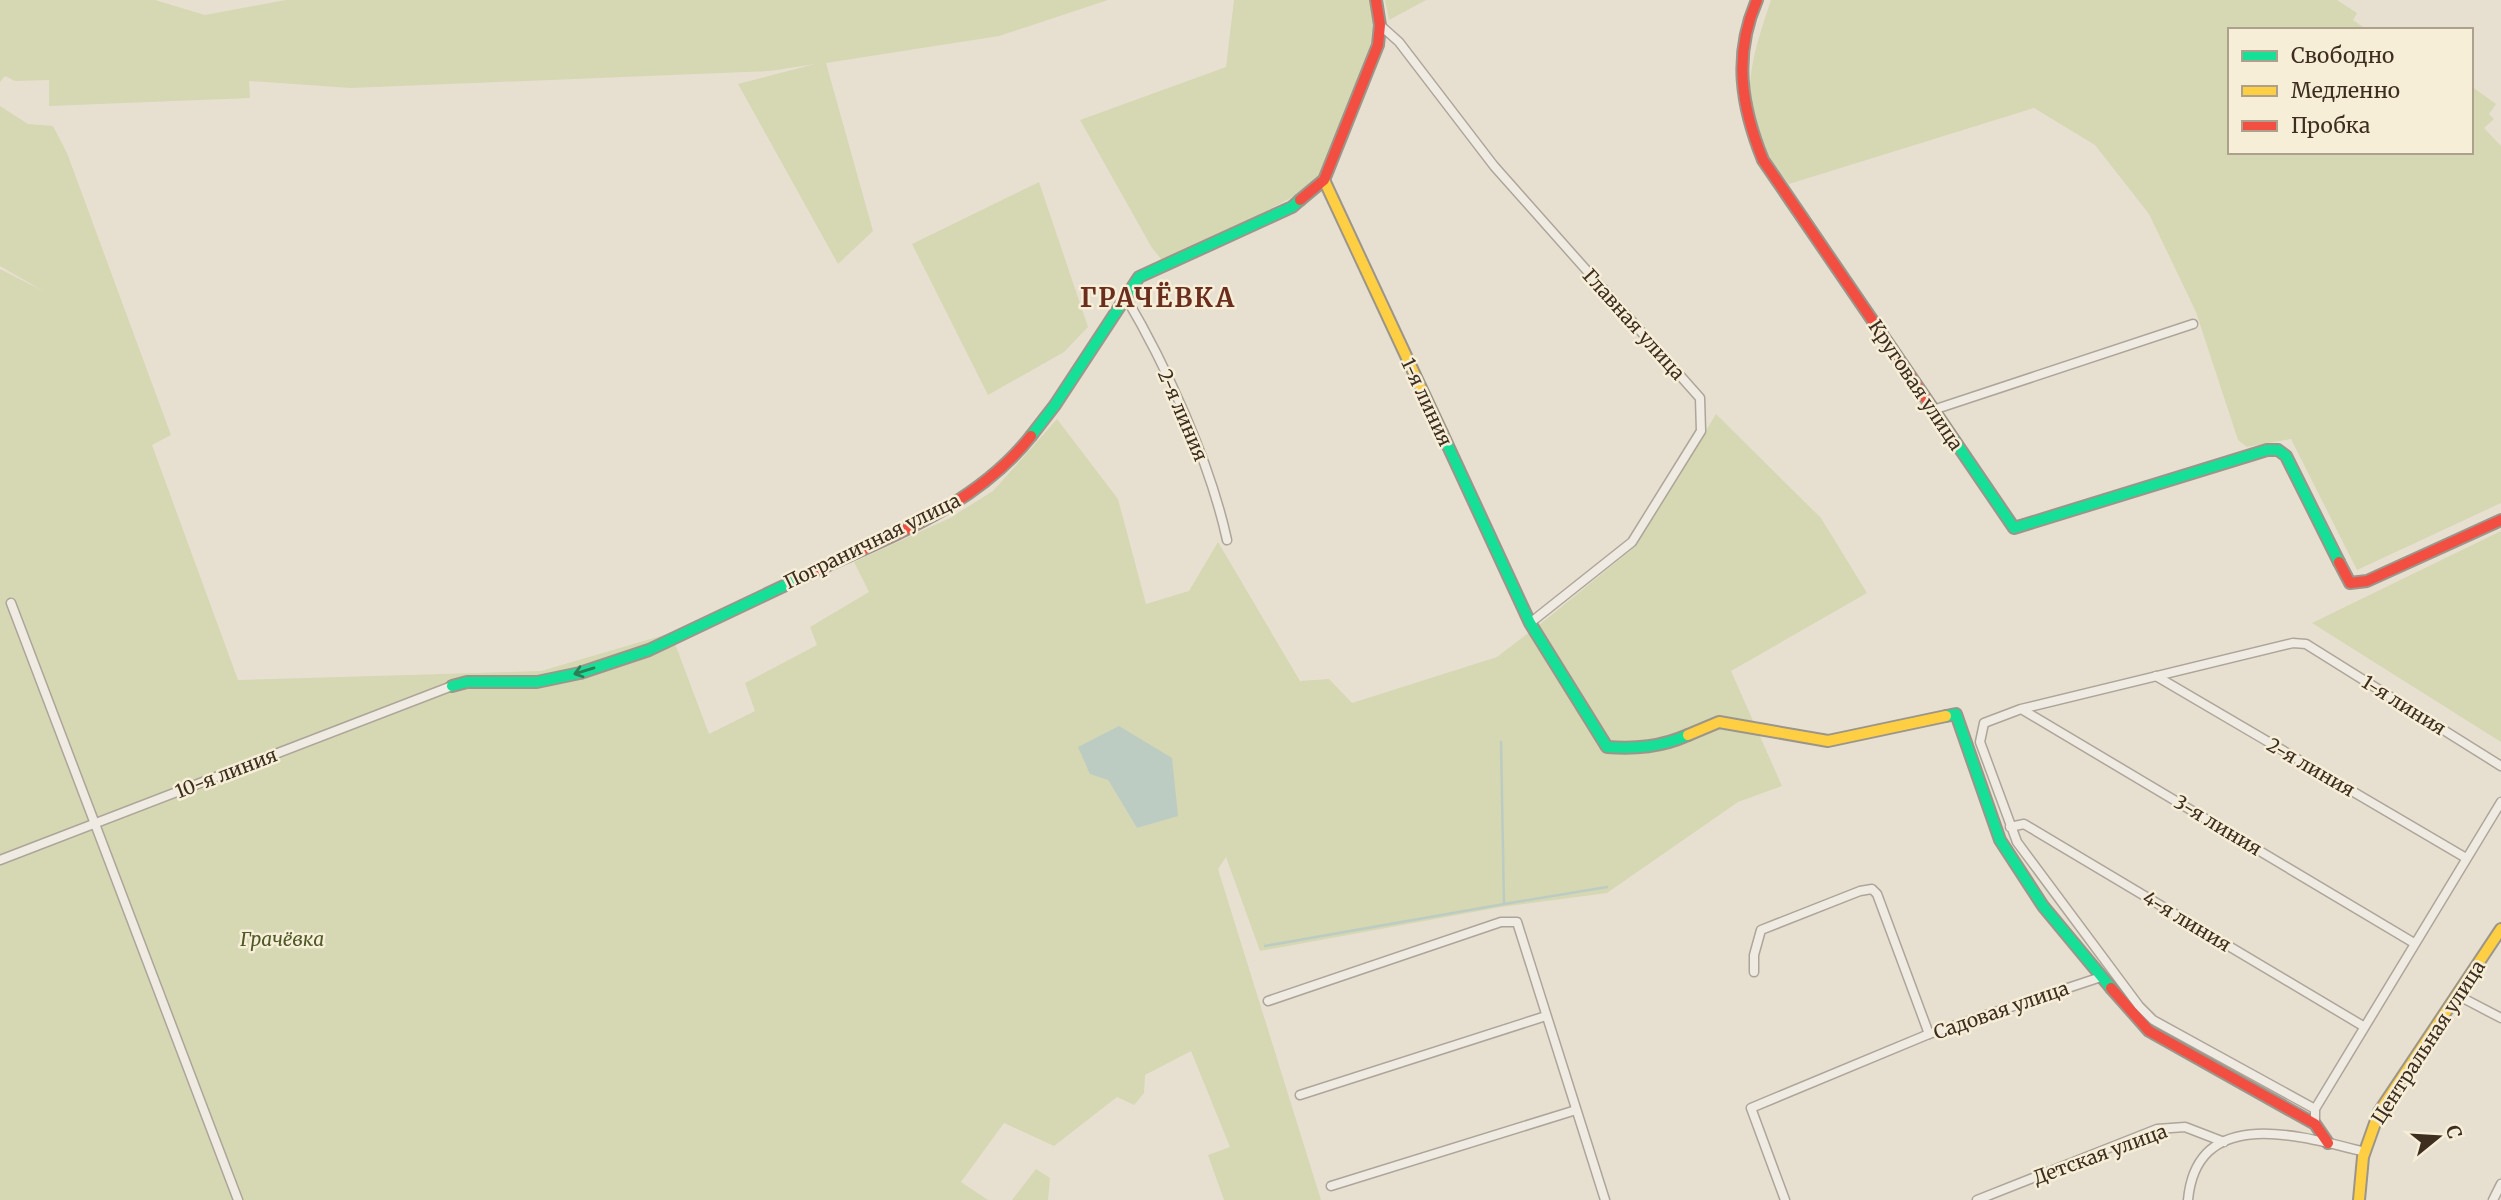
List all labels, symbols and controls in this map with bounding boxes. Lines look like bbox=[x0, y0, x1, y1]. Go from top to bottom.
legend bbox=[2228, 28, 2473, 154]
text: Свободно bbox=[2291, 42, 2394, 69]
text: Медленно bbox=[2291, 77, 2400, 104]
text: Пробка bbox=[2291, 112, 2370, 139]
street label: Главная улица bbox=[1578, 263, 1690, 385]
district label: ГРАЧЁВКА bbox=[1080, 281, 1236, 314]
street label: Круговая улица bbox=[1863, 315, 1969, 455]
street label: 1-я линия bbox=[1396, 354, 1458, 450]
street label: 2-я линия bbox=[1153, 365, 1213, 465]
street label: Пограничная улица bbox=[780, 488, 964, 594]
one-way arrow bbox=[574, 666, 596, 679]
street label: 1-я линия bbox=[2358, 670, 2450, 740]
street label: 2-я линия bbox=[2263, 732, 2359, 802]
street label: 10-я линия bbox=[172, 743, 280, 803]
street label: 3-я линия bbox=[2170, 790, 2266, 860]
street label: 4-я линия bbox=[2139, 885, 2235, 957]
park label: Грачёвка bbox=[240, 927, 324, 951]
street label: Центральная улица bbox=[2366, 956, 2490, 1128]
street label: Садовая улица bbox=[1930, 976, 2072, 1044]
north arrow bbox=[2403, 1102, 2473, 1172]
street label: Детская улица bbox=[2030, 1119, 2170, 1189]
text: С bbox=[2441, 1122, 2468, 1141]

